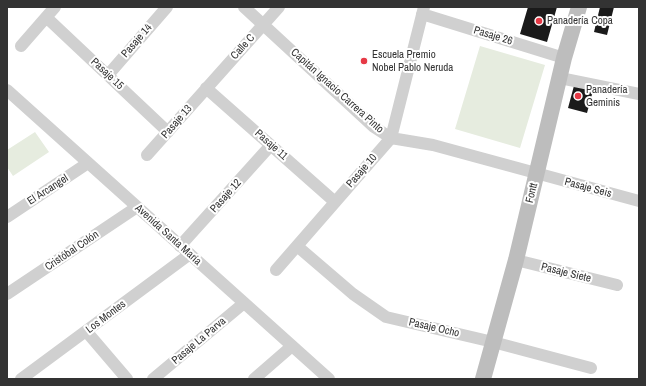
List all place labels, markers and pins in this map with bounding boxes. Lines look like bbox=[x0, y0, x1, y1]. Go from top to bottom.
place label: Panadería Copa bbox=[547, 14, 613, 28]
marker: Panadería Copa bbox=[534, 16, 544, 26]
place label: Escuela Premio Nobel Pablo Neruda bbox=[372, 48, 453, 74]
marker: Escuela Premio Nobel Pablo Neruda bbox=[359, 56, 369, 66]
place label: Panadería Geminis bbox=[586, 83, 628, 109]
marker: Panadería Geminis bbox=[573, 91, 583, 101]

